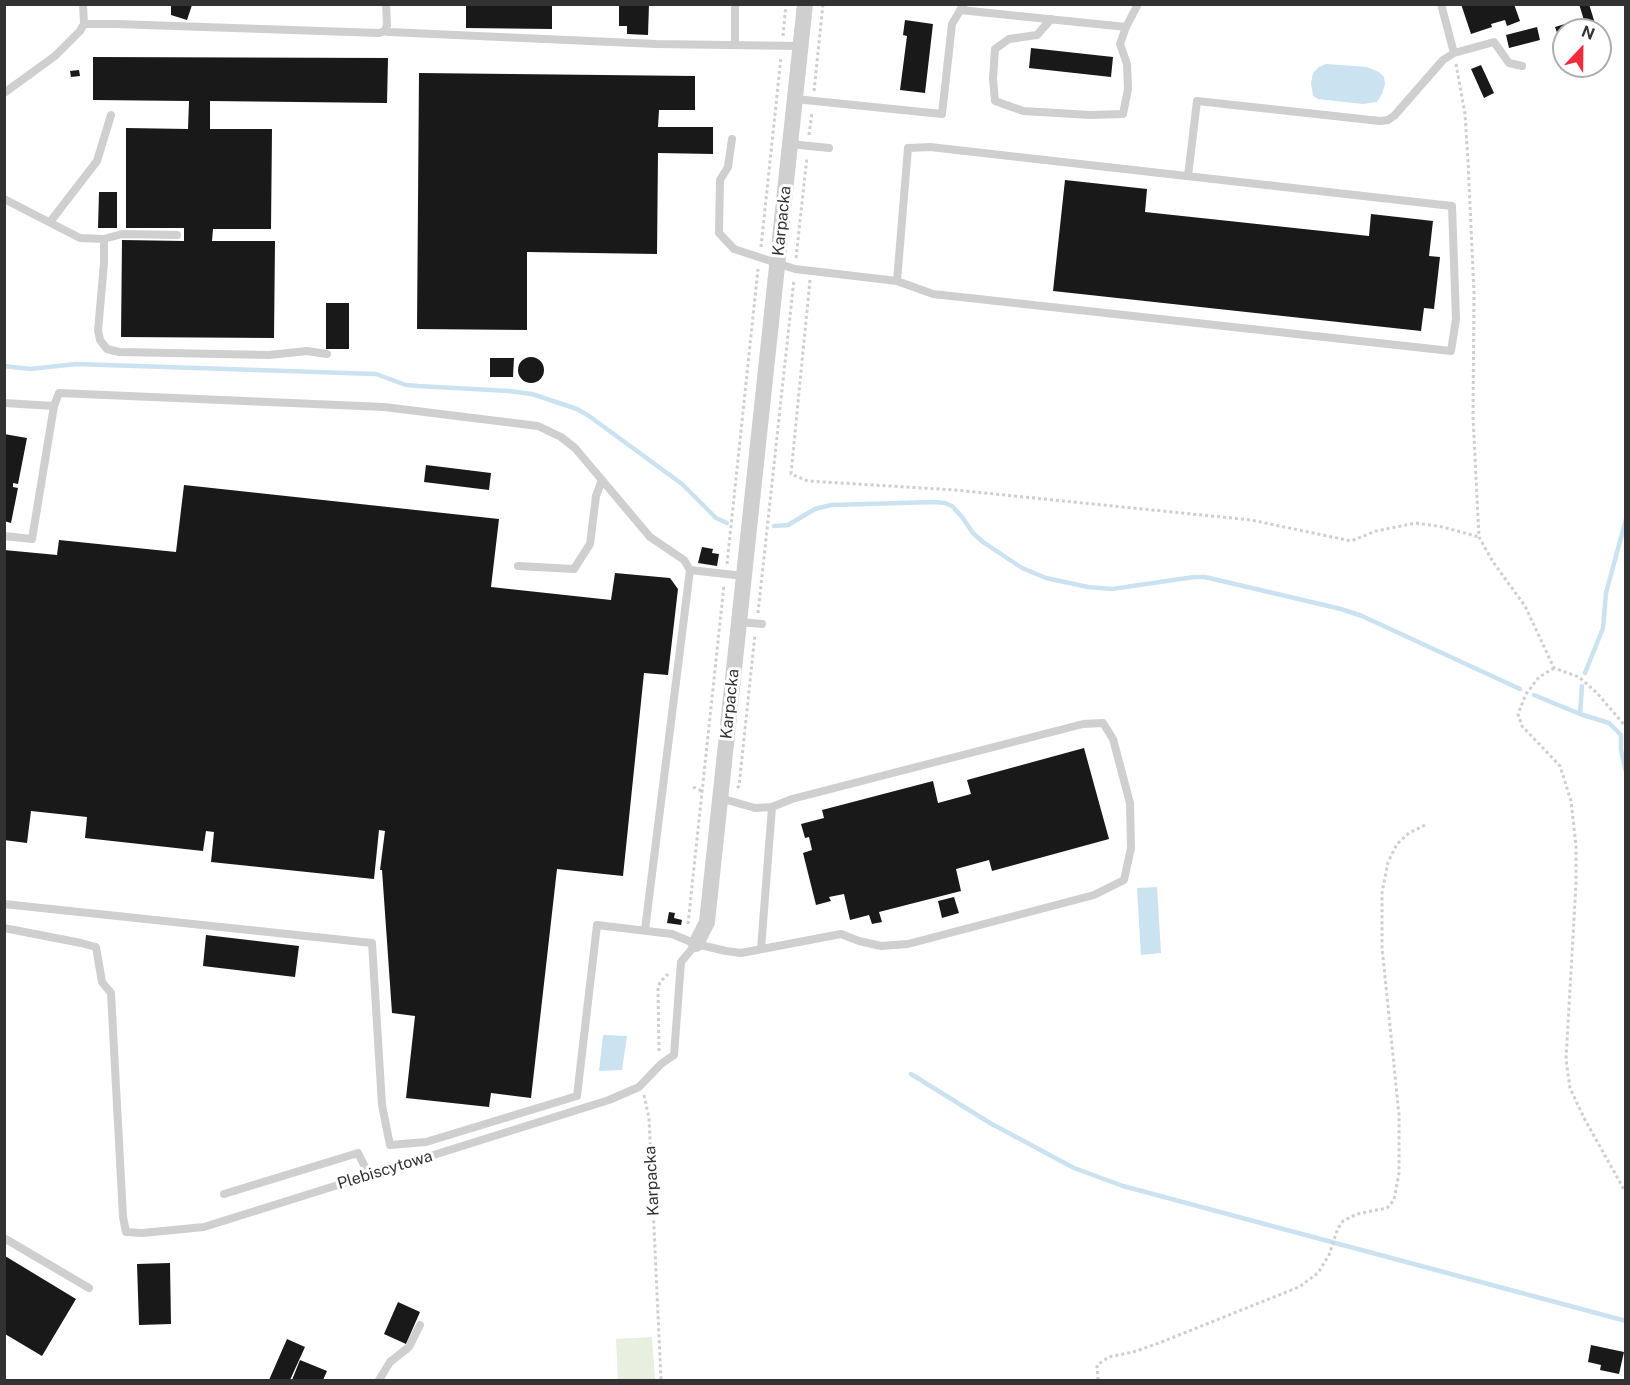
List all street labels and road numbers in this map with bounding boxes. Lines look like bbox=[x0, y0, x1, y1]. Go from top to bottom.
street label: Karpacka bbox=[769, 185, 795, 257]
street label: Karpacka bbox=[717, 668, 743, 740]
street label: Karpacka bbox=[641, 1145, 663, 1217]
street label: Plebiscytowa bbox=[335, 1146, 435, 1194]

